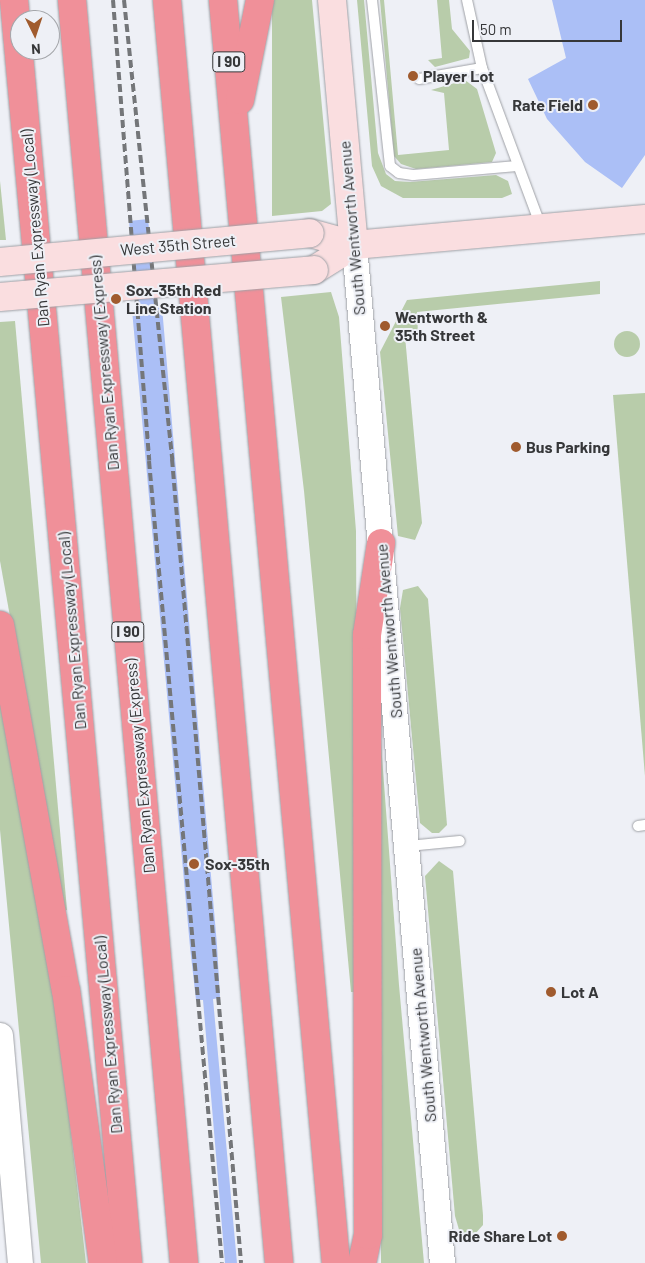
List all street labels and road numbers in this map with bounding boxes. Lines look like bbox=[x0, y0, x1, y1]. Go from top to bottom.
road number: I 90 bbox=[212, 50, 246, 74]
street label: Dan Ryan Expressway (Local) bbox=[17, 129, 53, 327]
street label: South Wentworth Avenue bbox=[335, 140, 369, 316]
street label: West 35th Street bbox=[119, 230, 237, 260]
street label: Dan Ryan Expressway (Express) bbox=[85, 255, 123, 471]
street label: Dan Ryan Expressway (Local) bbox=[54, 532, 90, 730]
street label: South Wentworth Avenue bbox=[372, 543, 406, 719]
road number: I 90 bbox=[110, 620, 146, 644]
street label: Dan Ryan Expressway (Express) bbox=[121, 658, 159, 874]
street label: Dan Ryan Expressway (Local) bbox=[90, 936, 126, 1134]
street label: South Wentworth Avenue bbox=[406, 947, 440, 1123]

